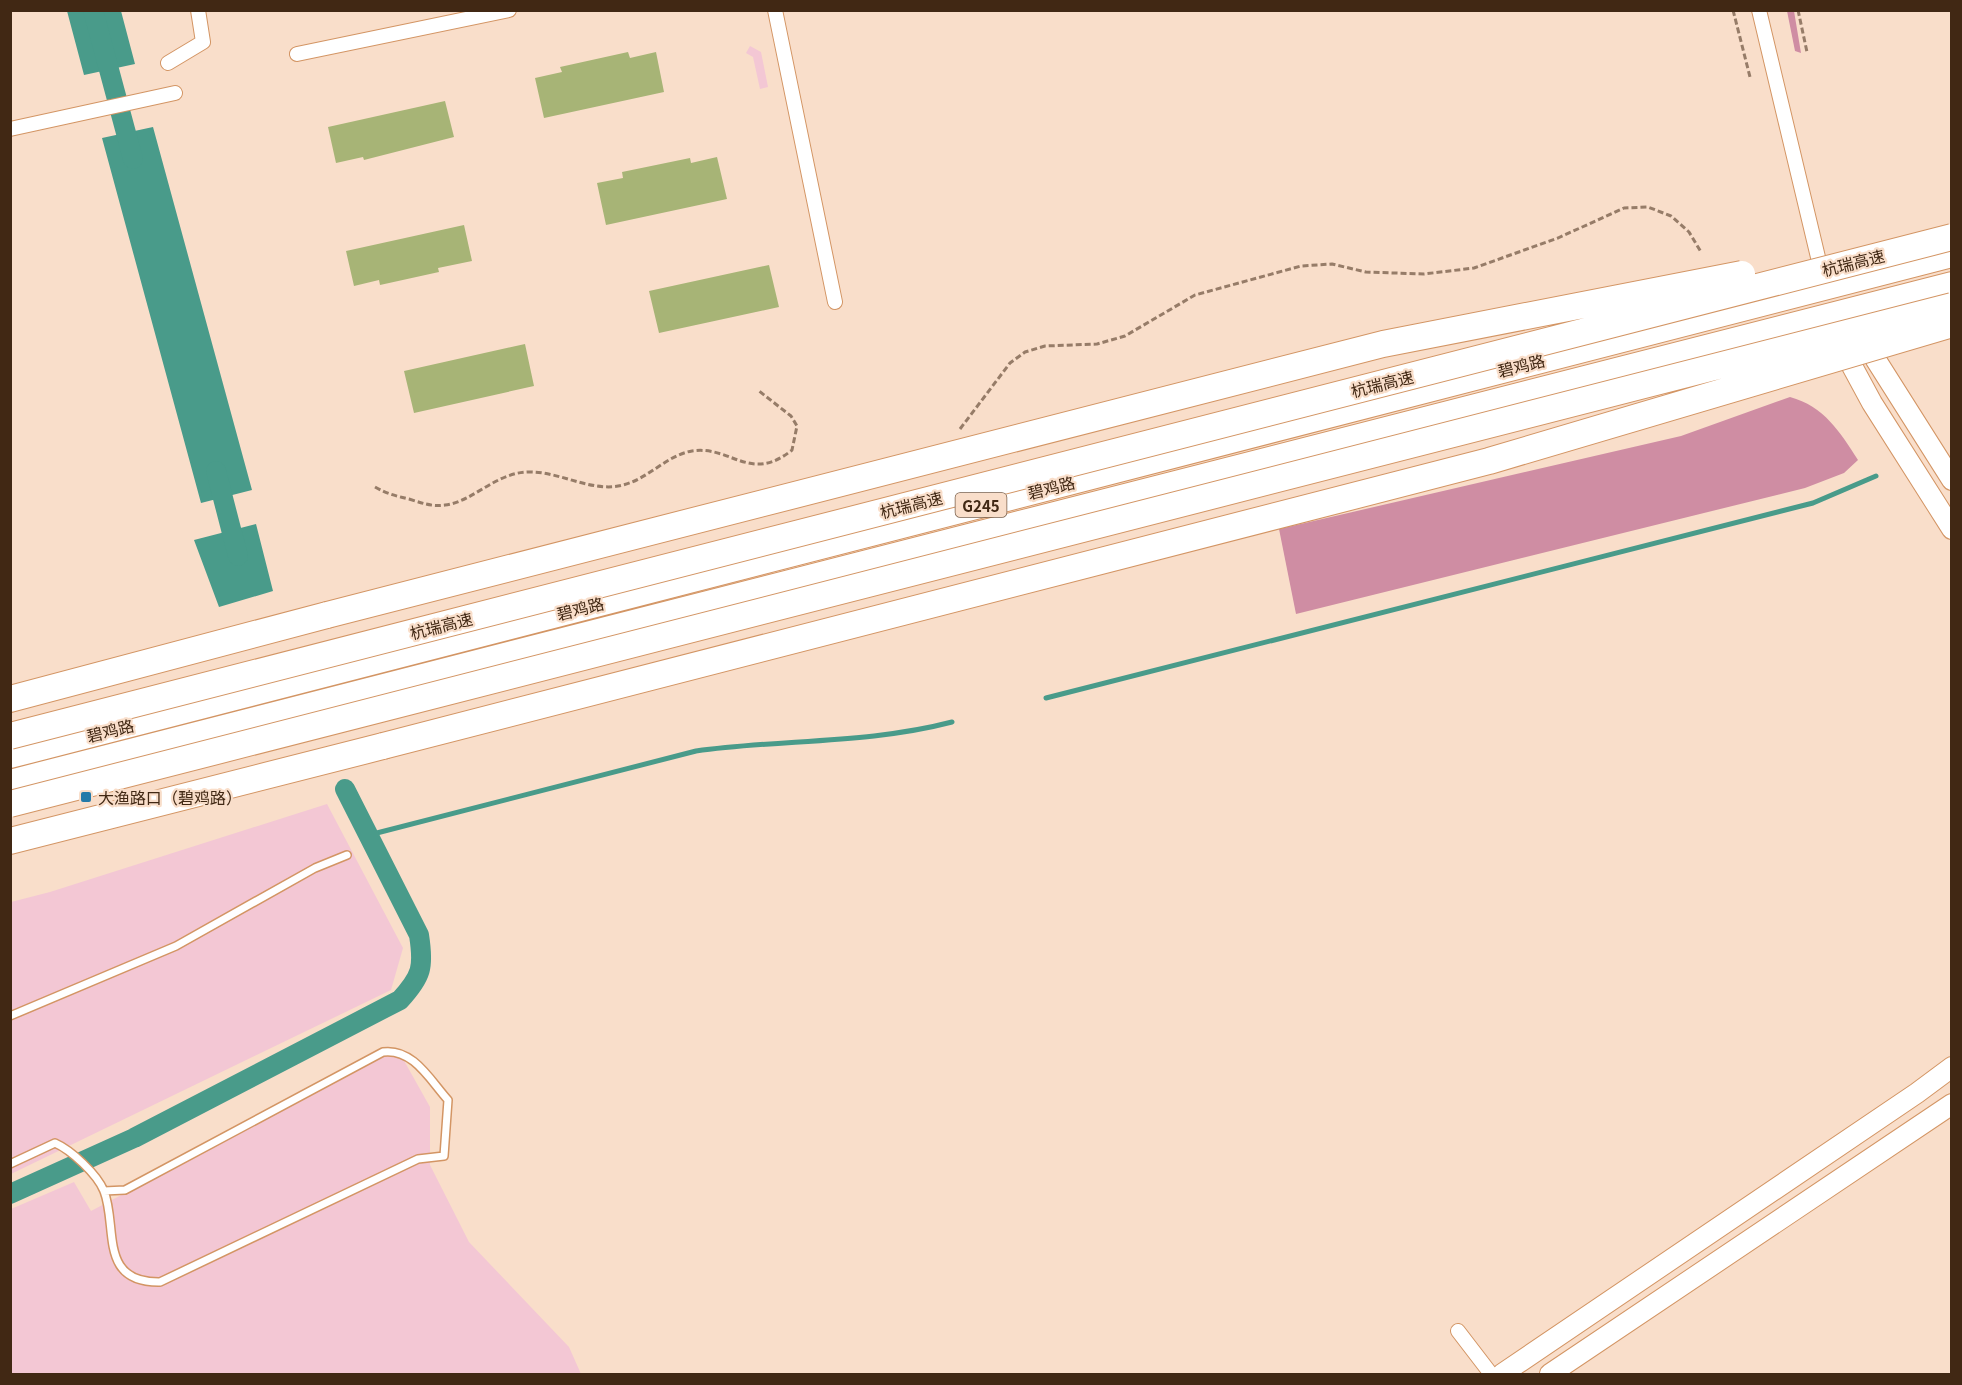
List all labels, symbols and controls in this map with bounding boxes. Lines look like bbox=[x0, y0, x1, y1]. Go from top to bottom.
street label: 杭瑞高速 bbox=[1819, 243, 1887, 281]
street label: 碧鸡路 bbox=[1495, 348, 1547, 382]
street label: 杭瑞高速 bbox=[1348, 364, 1416, 402]
street label: 碧鸡路 bbox=[1025, 470, 1077, 504]
street label: 杭瑞高速 bbox=[877, 485, 945, 523]
road number: G245 bbox=[956, 493, 1006, 517]
street label: 碧鸡路 bbox=[554, 591, 606, 625]
street label: 杭瑞高速 bbox=[407, 606, 475, 644]
street label: 碧鸡路 bbox=[84, 713, 136, 747]
place label: 大渔路口（碧鸡路） bbox=[98, 785, 242, 809]
marker: 大渔路口（碧鸡路） bbox=[79, 790, 93, 804]

